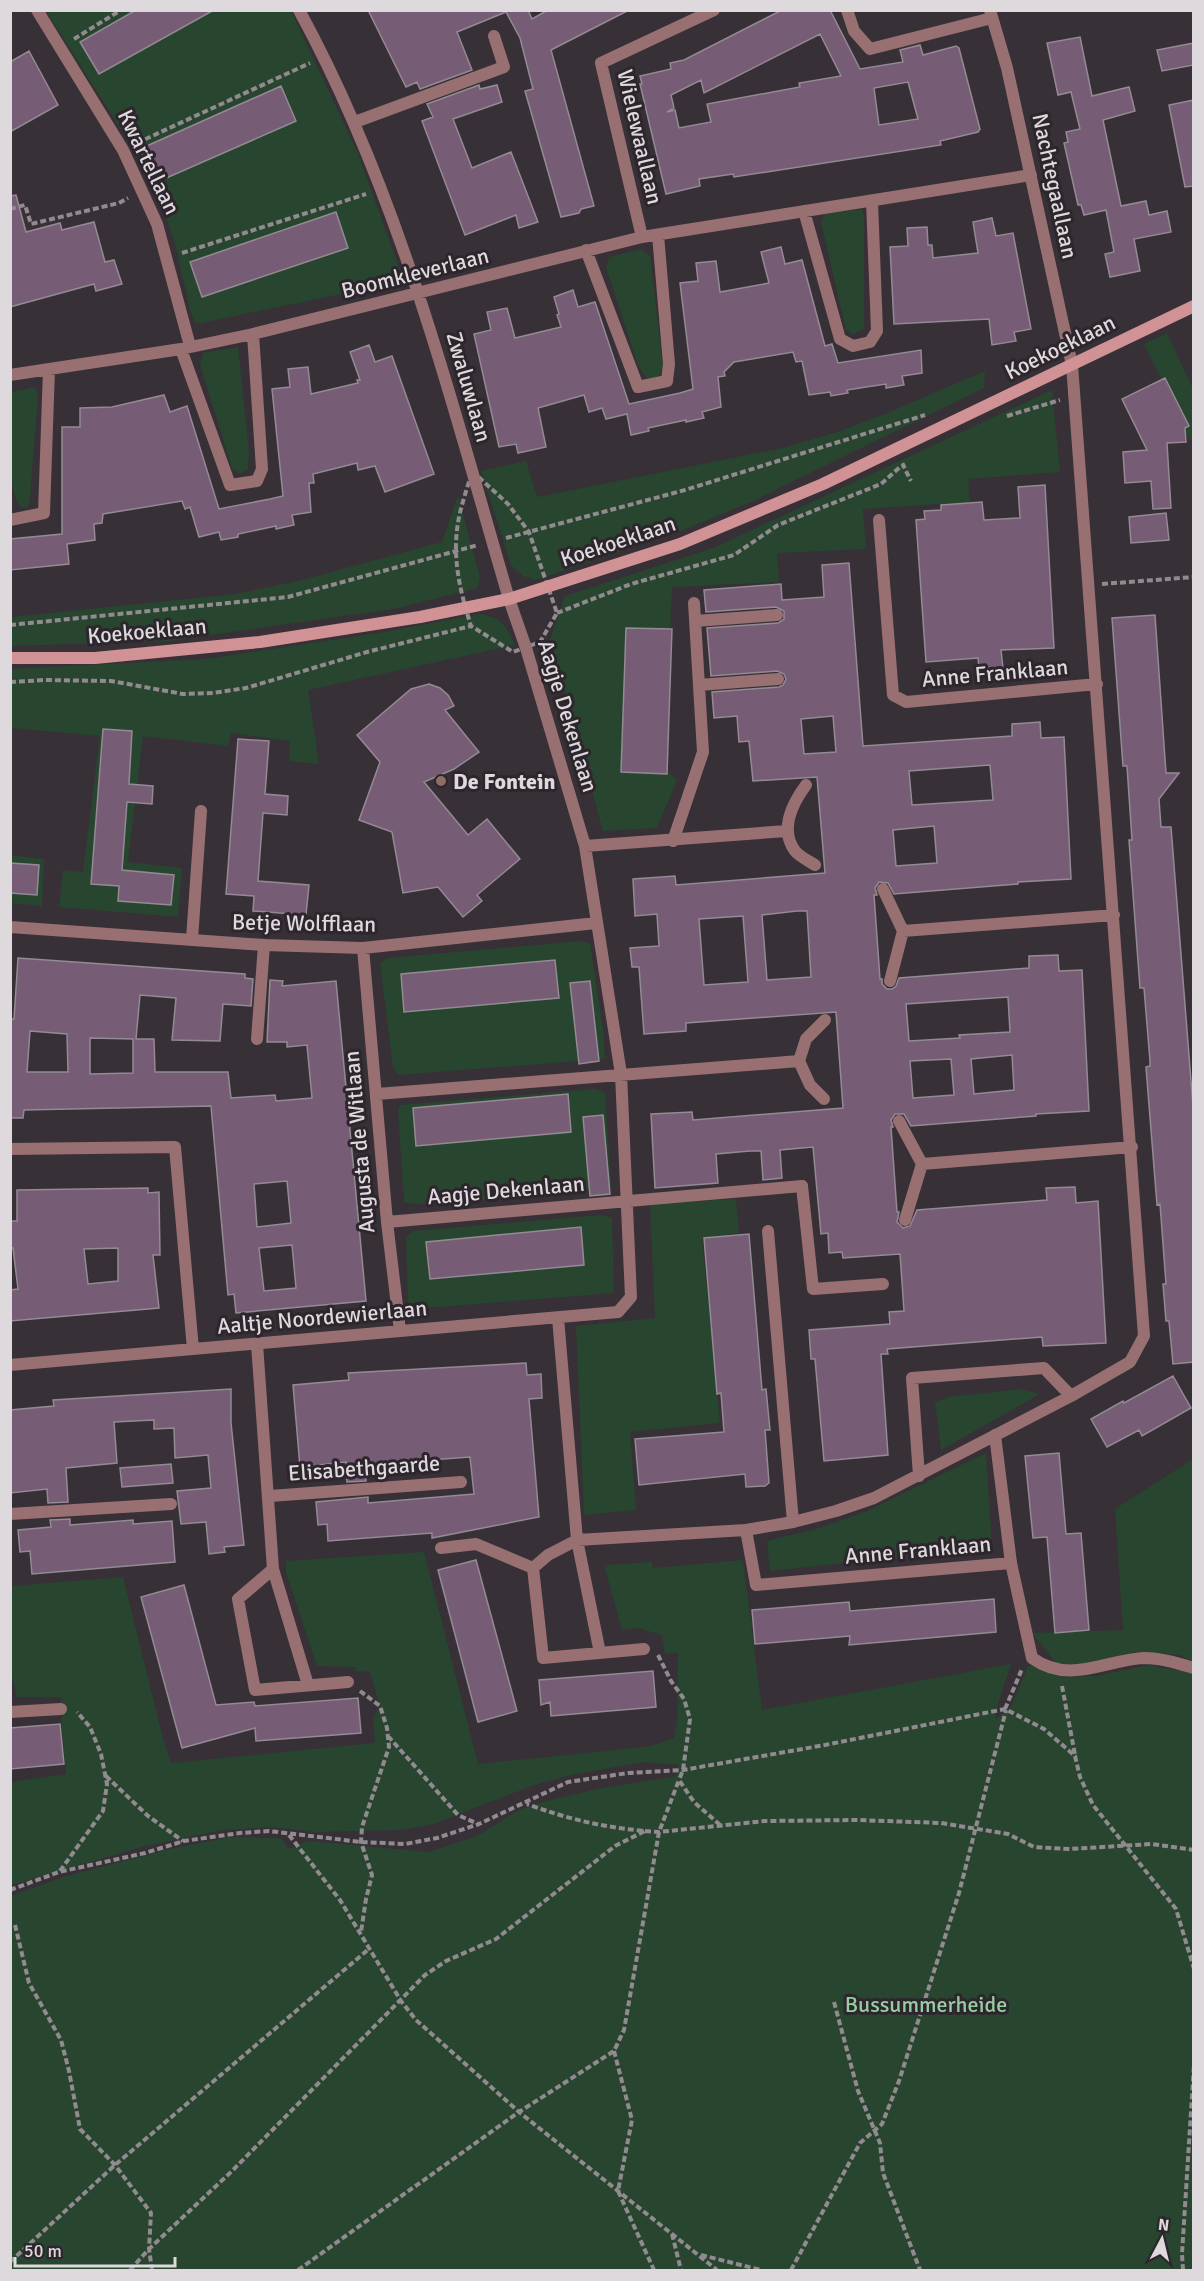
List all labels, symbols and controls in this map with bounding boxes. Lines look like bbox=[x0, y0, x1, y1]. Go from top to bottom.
street label: Wielewaallaan bbox=[611, 67, 669, 207]
street label: Kwartellaan bbox=[112, 105, 186, 219]
street label: Nachtegaallaan bbox=[1026, 111, 1084, 261]
street label: Boomkleverlaan bbox=[338, 242, 492, 304]
street label: Koekoeklaan bbox=[1000, 309, 1120, 385]
street label: Zwaluwlaan bbox=[440, 329, 498, 445]
street label: Koekoeklaan bbox=[557, 510, 679, 572]
street label: Koekoeklaan bbox=[86, 612, 208, 650]
street label: Aagje Dekenlaan bbox=[532, 637, 604, 795]
street label: Anne Franklaan bbox=[921, 653, 1069, 693]
place label: De Fontein bbox=[453, 768, 556, 795]
marker: De Fontein bbox=[434, 774, 448, 788]
street label: Betje Wolfflaan bbox=[232, 908, 376, 938]
street label: Augusta de Witlaan bbox=[338, 1050, 380, 1234]
street label: Aagje Dekenlaan bbox=[426, 1170, 586, 1210]
street label: Aaltje Noordewierlaan bbox=[216, 1294, 428, 1340]
street label: Elisabethgaarde bbox=[287, 1449, 441, 1487]
street label: Anne Franklaan bbox=[844, 1530, 992, 1570]
park label: Bussummerheide bbox=[845, 1991, 1007, 2018]
north arrow bbox=[1132, 2209, 1192, 2269]
text: N bbox=[1157, 2215, 1170, 2236]
scale bar bbox=[15, 2230, 176, 2268]
text: 50 m bbox=[24, 2240, 62, 2262]

